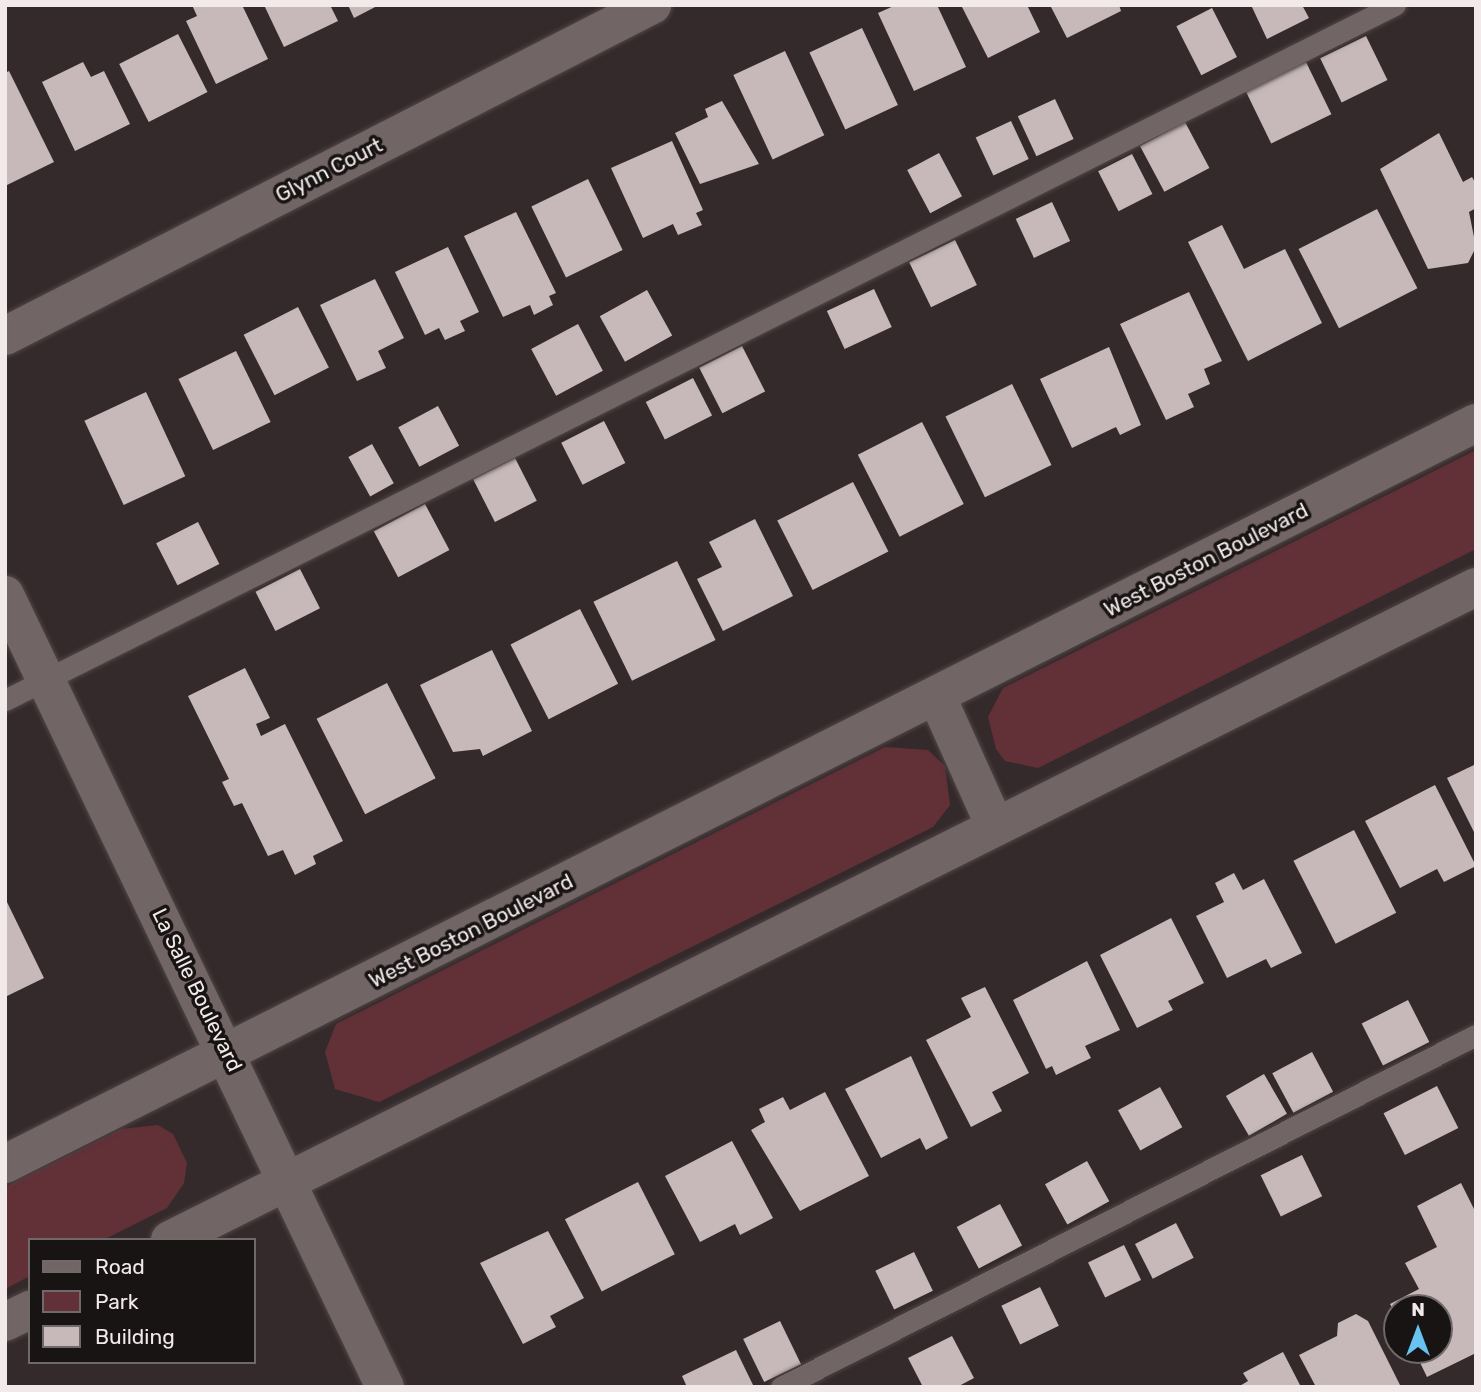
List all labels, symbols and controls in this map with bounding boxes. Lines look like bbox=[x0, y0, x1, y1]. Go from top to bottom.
street label: Glynn Court bbox=[271, 132, 387, 208]
street label: West Boston Boulevard bbox=[1100, 498, 1312, 622]
street label: West Boston Boulevard bbox=[365, 869, 577, 993]
street label: La Salle Boulevard bbox=[147, 904, 247, 1076]
legend bbox=[28, 1238, 256, 1364]
text: Road bbox=[95, 1254, 145, 1279]
text: Park bbox=[95, 1289, 139, 1314]
north arrow bbox=[1383, 1294, 1453, 1364]
text: N bbox=[1411, 1298, 1425, 1321]
text: Building bbox=[95, 1324, 175, 1349]

